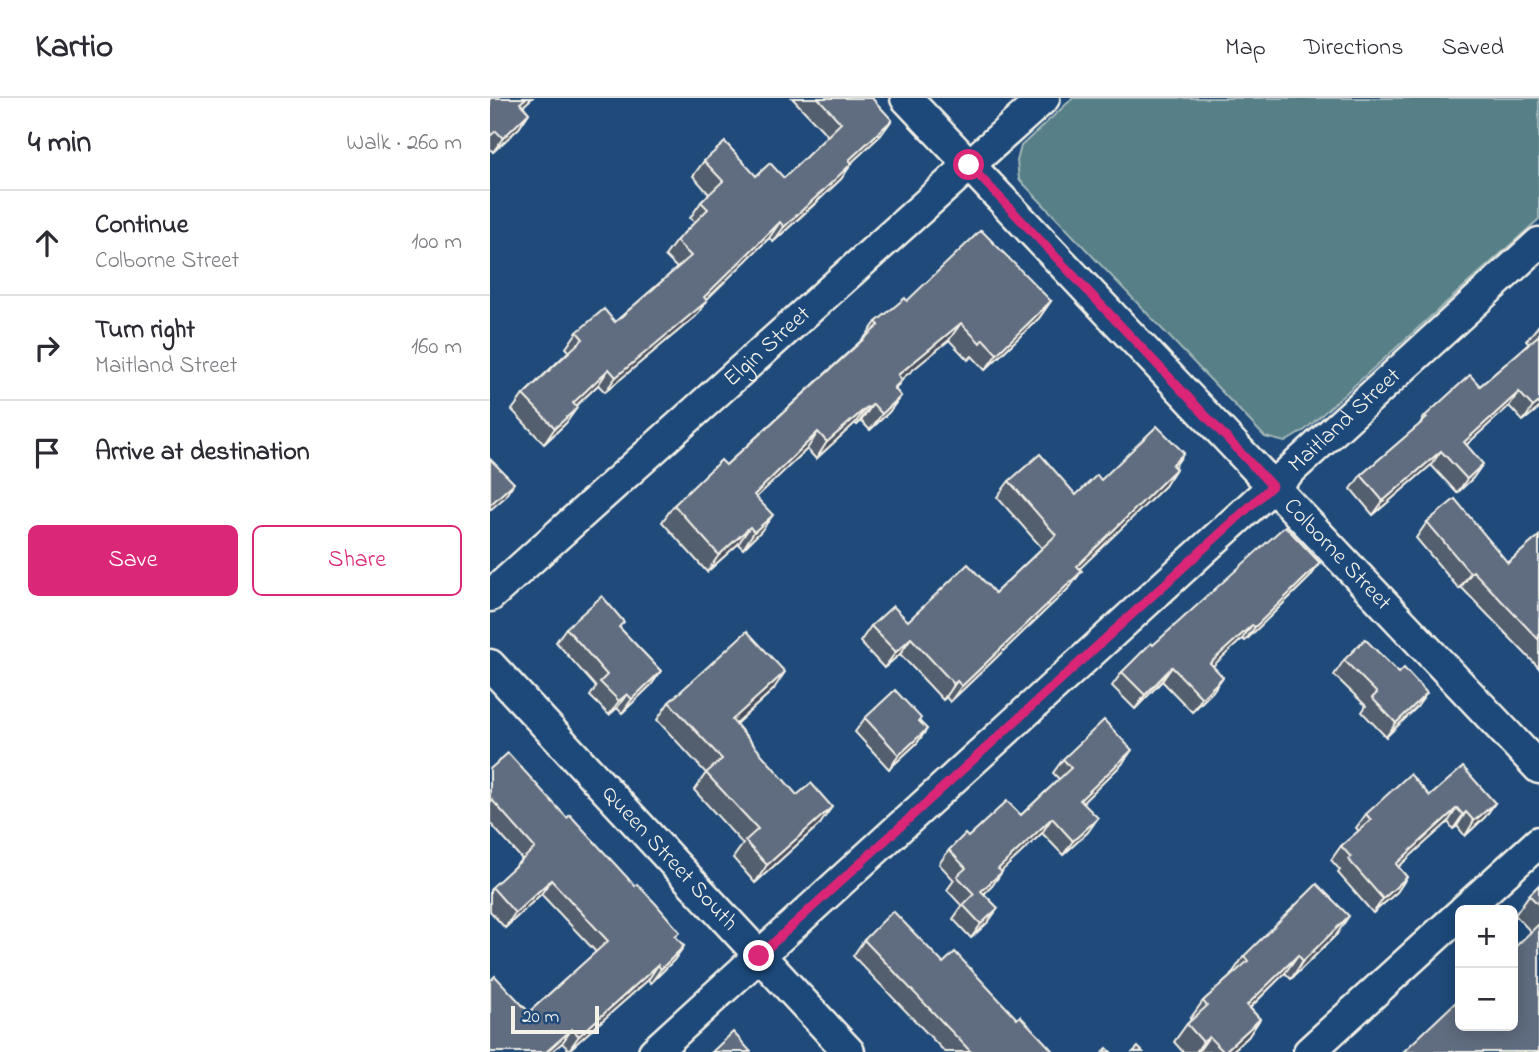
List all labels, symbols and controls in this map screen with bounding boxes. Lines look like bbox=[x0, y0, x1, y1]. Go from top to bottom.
text: Kartio bbox=[35, 24, 113, 72]
text: Map bbox=[1225, 31, 1266, 66]
text: Directions bbox=[1304, 31, 1403, 66]
text: Saved bbox=[1441, 31, 1504, 66]
text: 4 min bbox=[28, 122, 91, 166]
text: Walk · 260 m bbox=[346, 127, 462, 160]
route start bbox=[953, 149, 984, 180]
text: Continue bbox=[95, 207, 188, 245]
icon: ahead bbox=[28, 224, 66, 262]
text: 100 m bbox=[411, 226, 462, 259]
text: Colborne Street bbox=[95, 245, 239, 278]
street label: Elgin Street bbox=[716, 298, 819, 395]
text: Turn right bbox=[95, 312, 195, 350]
icon: right bbox=[28, 329, 66, 367]
text: 160 m bbox=[411, 331, 462, 364]
text: Maitland Street bbox=[95, 350, 238, 383]
street label: Maitland Street bbox=[1281, 360, 1409, 481]
icon: arrive bbox=[28, 434, 66, 472]
text: Arrive at destination bbox=[95, 434, 310, 472]
street label: Colborne Street bbox=[1276, 491, 1399, 619]
button: Save bbox=[28, 525, 238, 596]
button: Share bbox=[252, 525, 462, 596]
street label: Queen Street South bbox=[594, 778, 746, 939]
map controls bbox=[1455, 905, 1518, 1031]
button: + bbox=[1455, 905, 1518, 968]
route end bbox=[743, 940, 774, 971]
button: − bbox=[1455, 968, 1518, 1031]
scale bar bbox=[511, 1003, 598, 1035]
text: 20 m bbox=[522, 1004, 559, 1031]

